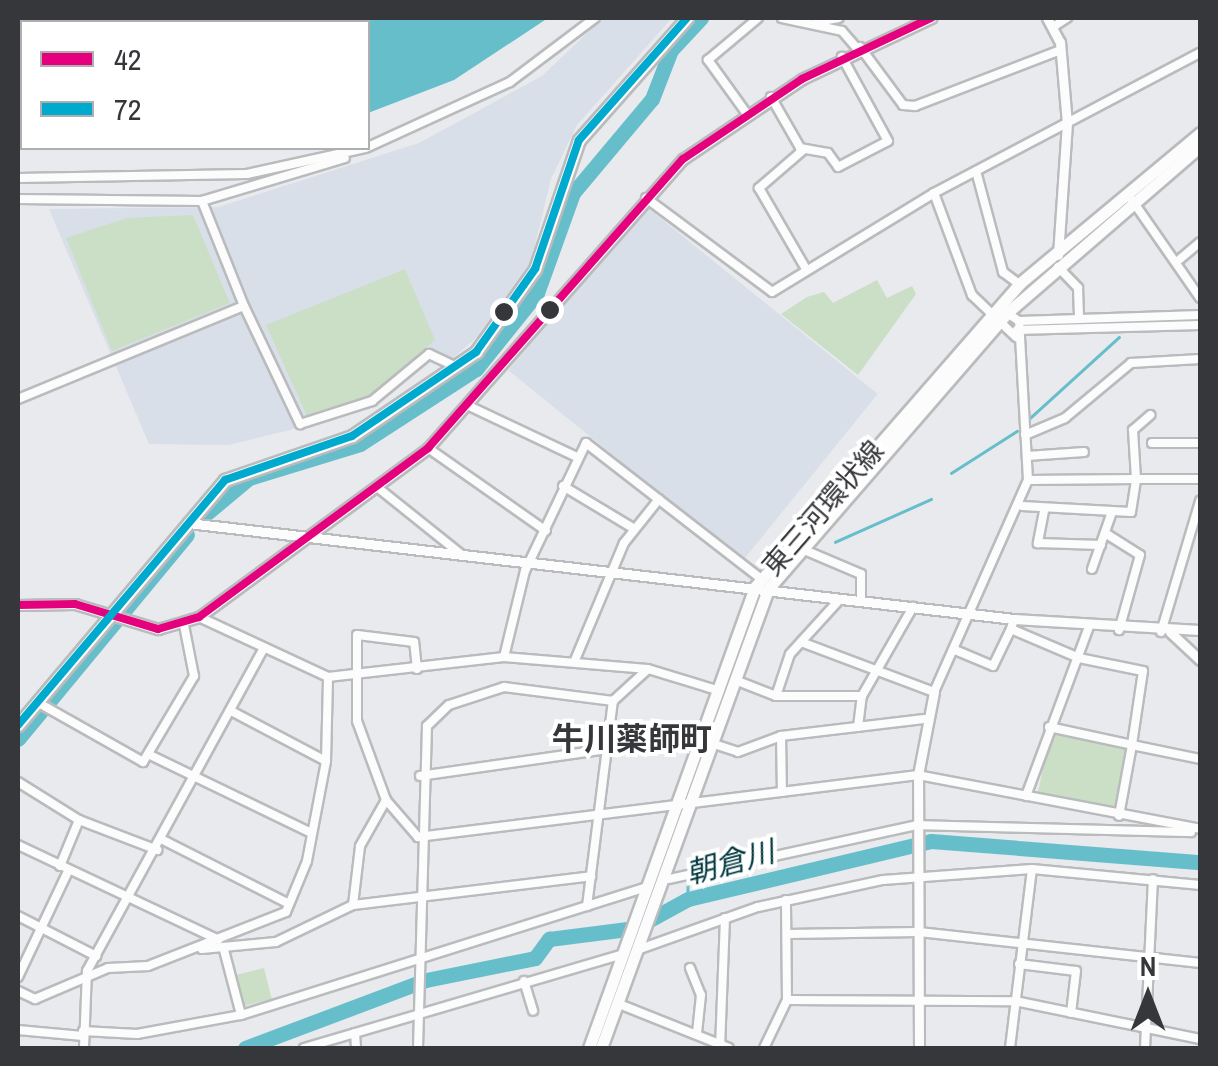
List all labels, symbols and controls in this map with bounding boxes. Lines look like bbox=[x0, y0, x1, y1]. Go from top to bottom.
legend bbox=[20, 20, 370, 150]
text: 42 bbox=[114, 39, 141, 79]
text: 72 bbox=[114, 89, 141, 129]
unlabelled marker bbox=[540, 300, 560, 320]
unlabelled marker bbox=[494, 302, 514, 322]
street label: 東三河環状線 bbox=[755, 434, 891, 582]
district label: 牛川薬師町 bbox=[552, 720, 712, 758]
water label: 朝倉川 bbox=[682, 833, 778, 891]
north arrow bbox=[1098, 946, 1198, 1046]
text: N bbox=[1140, 947, 1156, 985]

